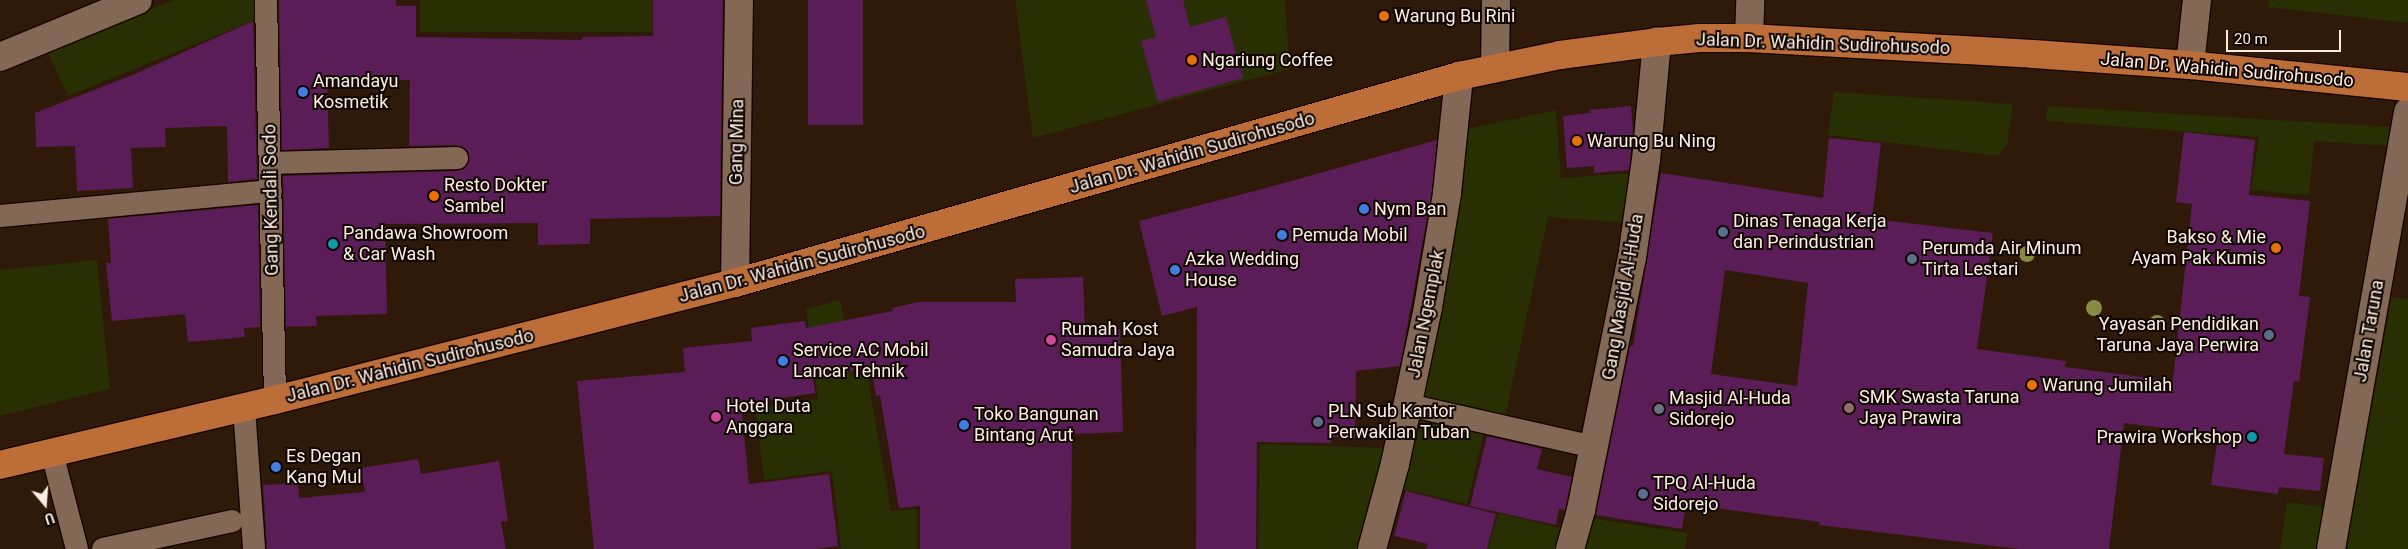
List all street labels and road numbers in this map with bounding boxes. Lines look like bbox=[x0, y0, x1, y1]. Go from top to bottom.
street label: Jalan Dr. Wahidin Sudirohusodo bbox=[1696, 29, 1950, 59]
street label: Jalan Dr. Wahidin Sudirohusodo bbox=[2099, 48, 2355, 92]
street label: Gang Mina bbox=[725, 99, 749, 185]
street label: Jalan Dr. Wahidin Sudirohusodo bbox=[1067, 108, 1317, 198]
street label: Gang Kendali Sodo bbox=[259, 124, 283, 276]
street label: Gang Masjid Al-Huda bbox=[1598, 212, 1648, 382]
street label: Jalan Dr. Wahidin Sudirohusodo bbox=[676, 221, 928, 307]
street label: Jalan Ngemplak bbox=[1403, 248, 1449, 380]
street label: Jalan Taruna bbox=[2349, 278, 2389, 384]
street label: Jalan Dr. Wahidin Sudirohusodo bbox=[284, 325, 536, 407]

